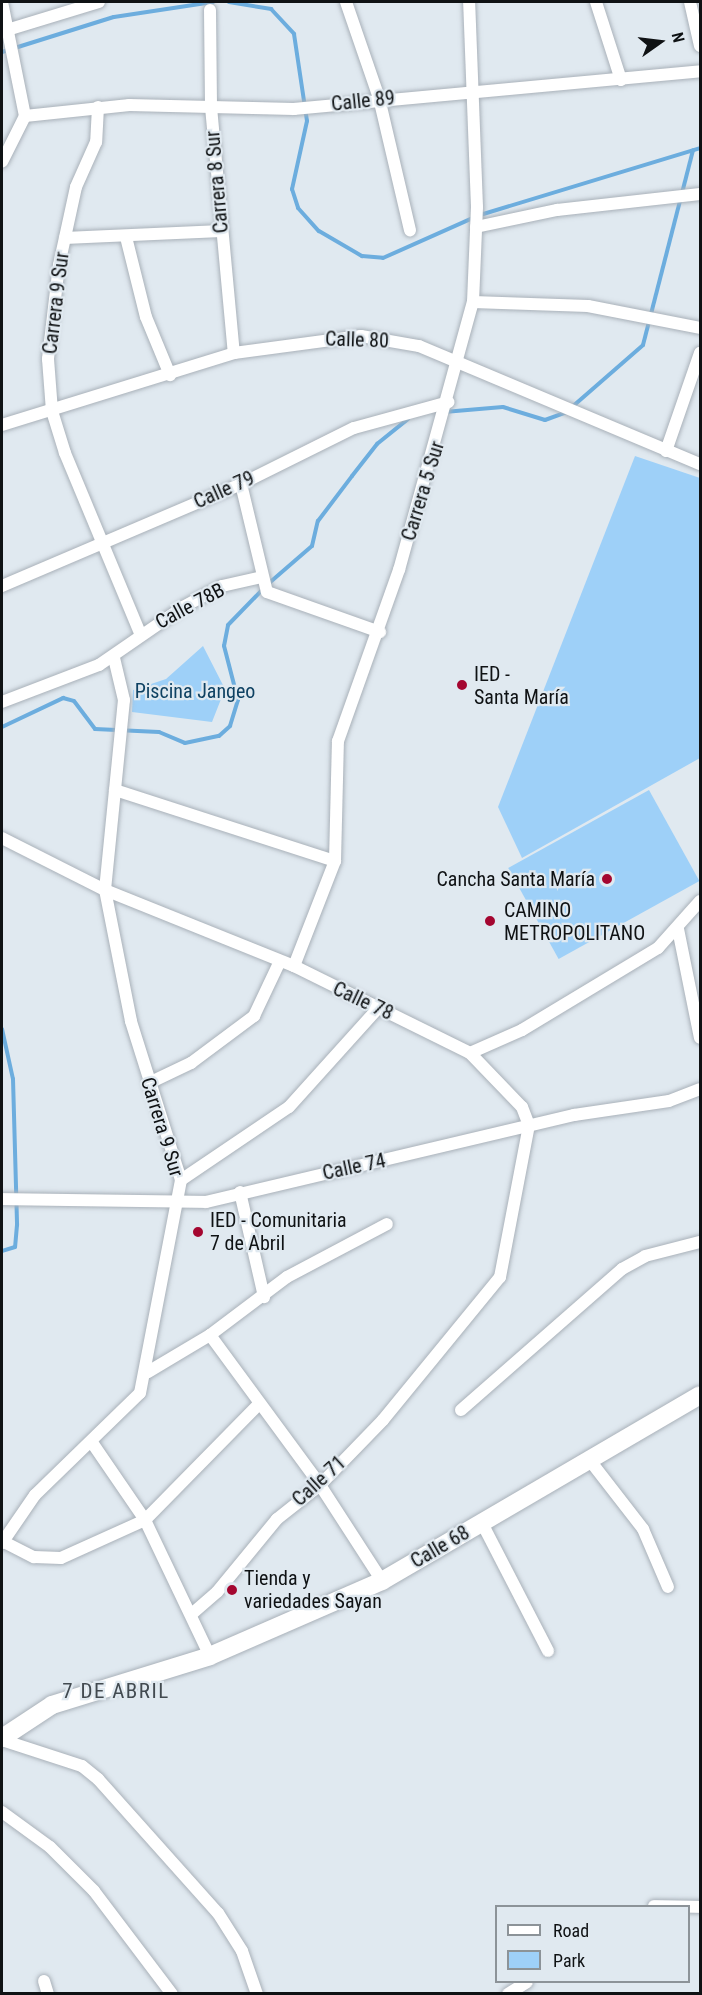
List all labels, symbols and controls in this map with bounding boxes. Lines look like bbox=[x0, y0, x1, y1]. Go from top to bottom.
north arrow bbox=[630, 12, 690, 72]
text: N bbox=[668, 30, 688, 45]
street label: Calle 89 bbox=[330, 86, 396, 116]
street label: Carrera 8 Sur bbox=[201, 130, 233, 234]
street label: Carrera 9 Sur bbox=[38, 251, 74, 355]
street label: Calle 80 bbox=[325, 327, 389, 353]
street label: Carrera 5 Sur bbox=[397, 438, 449, 544]
street label: Calle 79 bbox=[190, 466, 258, 514]
street label: Calle 78B bbox=[151, 578, 229, 634]
place label: IED - Santa María bbox=[474, 662, 569, 709]
marker: IED - Santa María bbox=[455, 678, 469, 692]
park label: Piscina Jangeo bbox=[135, 679, 255, 703]
place label: Cancha Santa María bbox=[437, 867, 595, 891]
marker: Cancha Santa María bbox=[600, 872, 614, 886]
place label: CAMINO METROPOLITANO bbox=[504, 898, 645, 945]
marker: CAMINO METROPOLITANO bbox=[481, 912, 499, 930]
street label: Calle 78 bbox=[329, 977, 397, 1025]
street label: Carrera 9 Sur bbox=[136, 1074, 188, 1180]
street label: Calle 74 bbox=[320, 1149, 388, 1185]
place label: IED - Comunitaria 7 de Abril bbox=[210, 1208, 347, 1255]
marker: IED - Comunitaria 7 de Abril bbox=[191, 1225, 205, 1239]
street label: Calle 71 bbox=[287, 1451, 351, 1511]
street label: Calle 68 bbox=[406, 1521, 474, 1573]
place label: Tienda y variedades Sayan bbox=[244, 1566, 382, 1613]
marker: Tienda y variedades Sayan bbox=[225, 1583, 239, 1597]
district label: 7 DE ABRIL bbox=[62, 1678, 170, 1704]
legend bbox=[495, 1905, 690, 1983]
text: Road bbox=[553, 1920, 589, 1941]
text: Park bbox=[553, 1950, 585, 1971]

